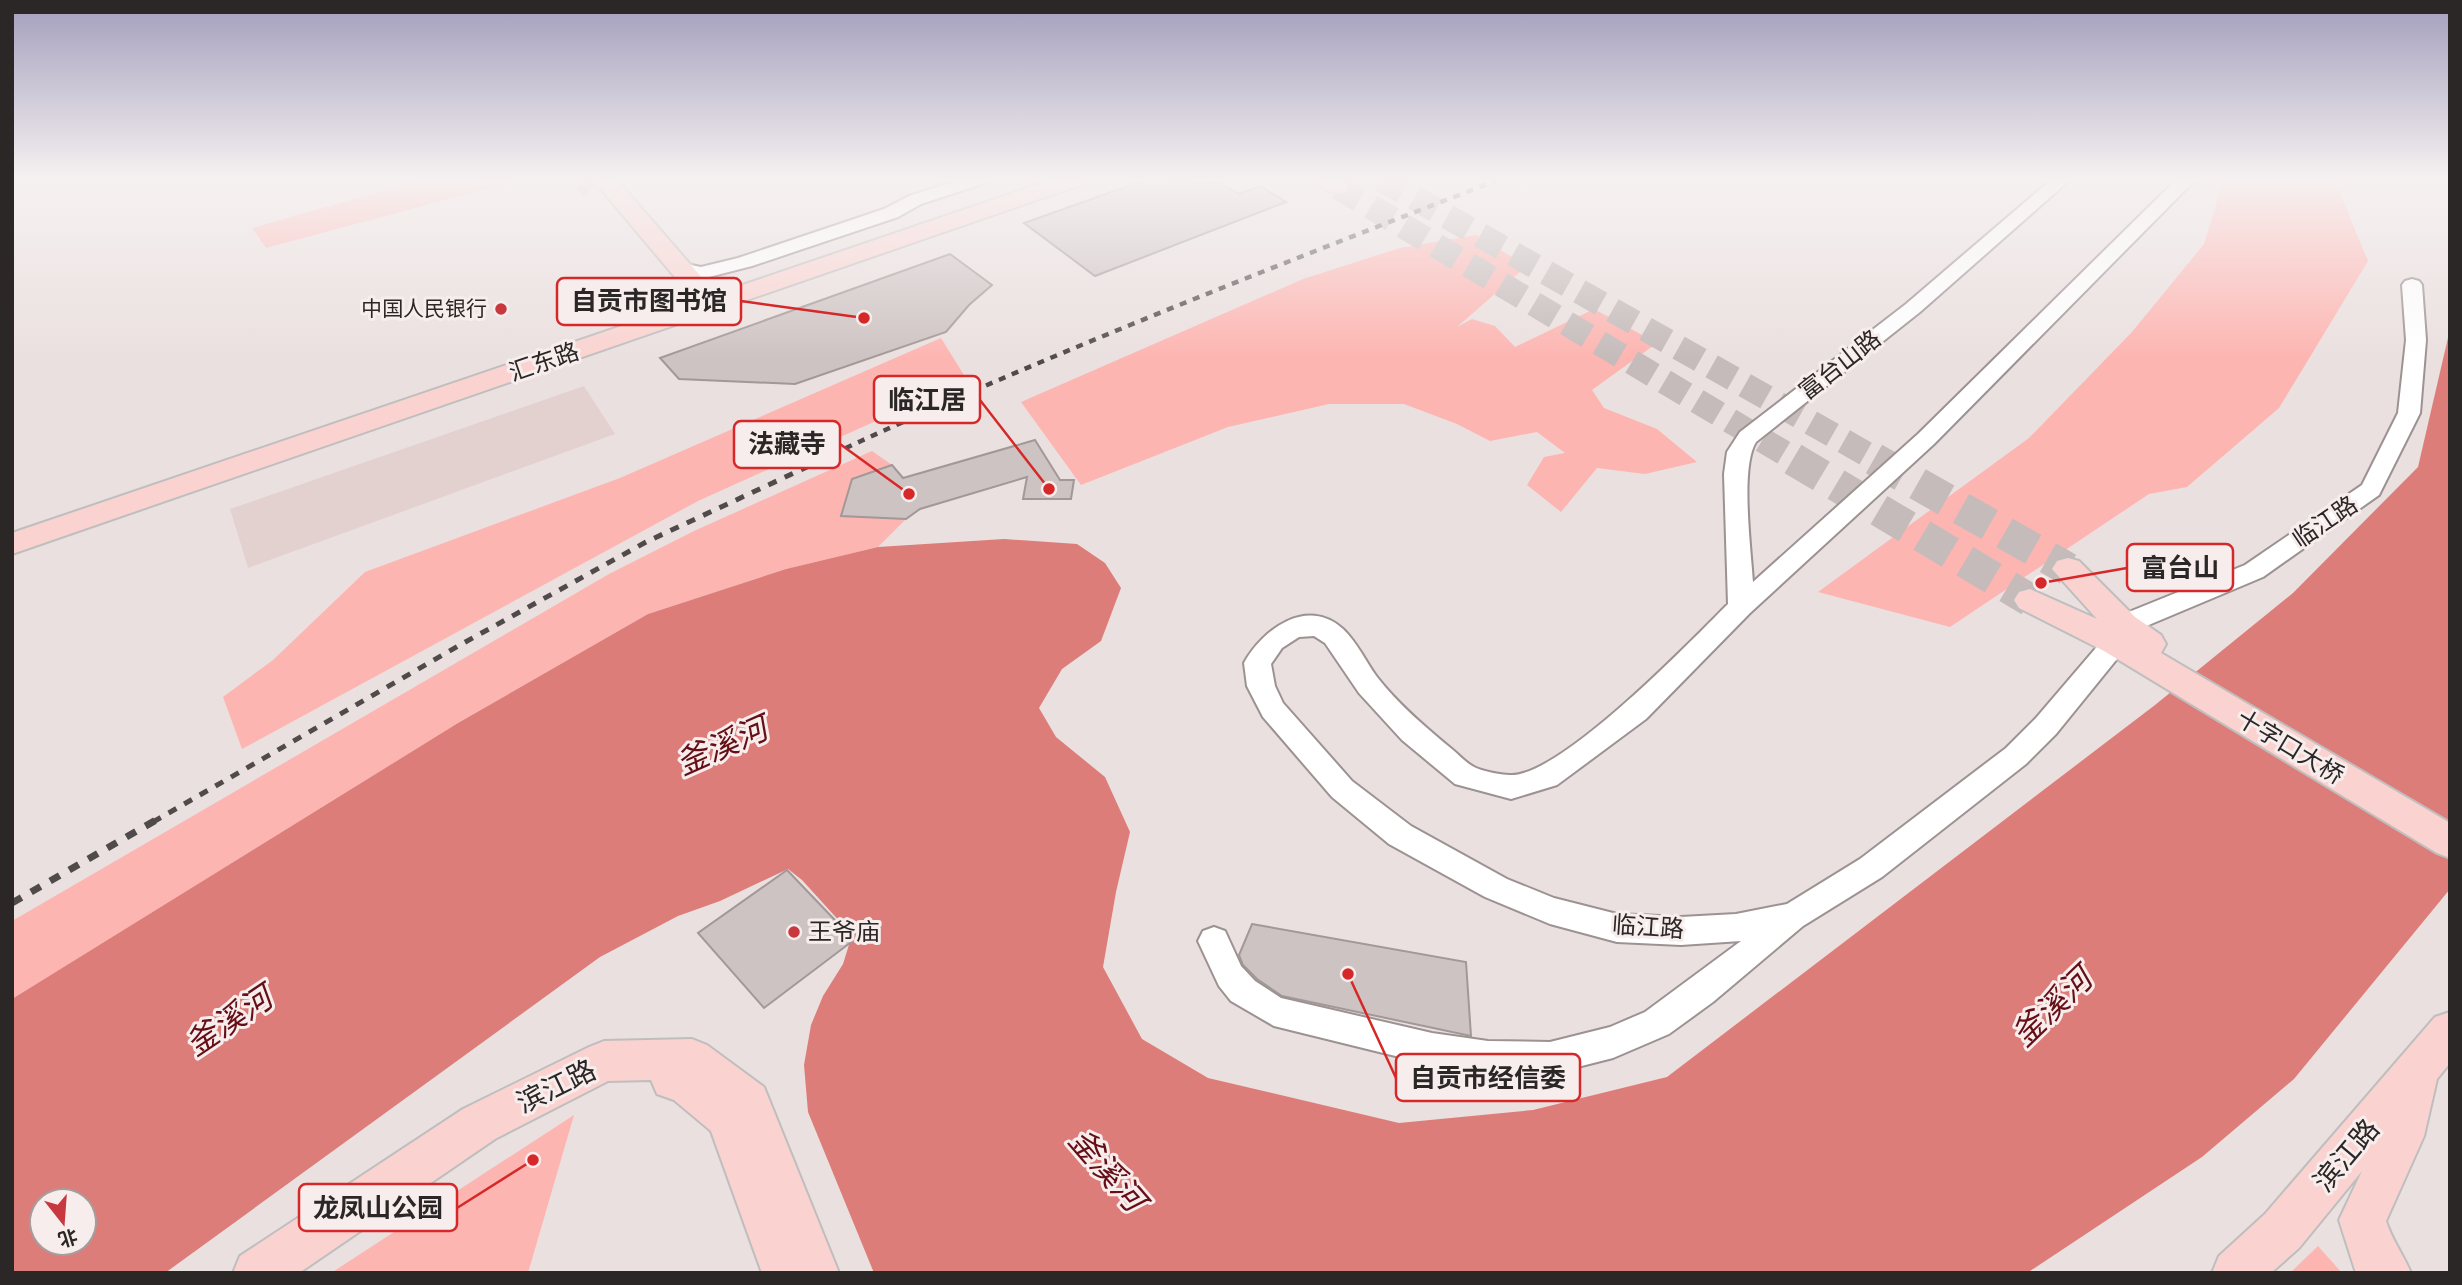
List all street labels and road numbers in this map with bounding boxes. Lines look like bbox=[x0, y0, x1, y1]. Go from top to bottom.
street label: 富台山路 bbox=[1791, 321, 1887, 406]
street label: 汇东路 bbox=[504, 333, 583, 388]
street label: 临江路 bbox=[2285, 487, 2363, 555]
street label: 十字口大桥 bbox=[2231, 701, 2351, 791]
street label: 临江路 bbox=[1611, 907, 1685, 944]
street label: 滨江路 bbox=[509, 1050, 602, 1121]
street label: 滨江路 bbox=[2304, 1110, 2387, 1199]

